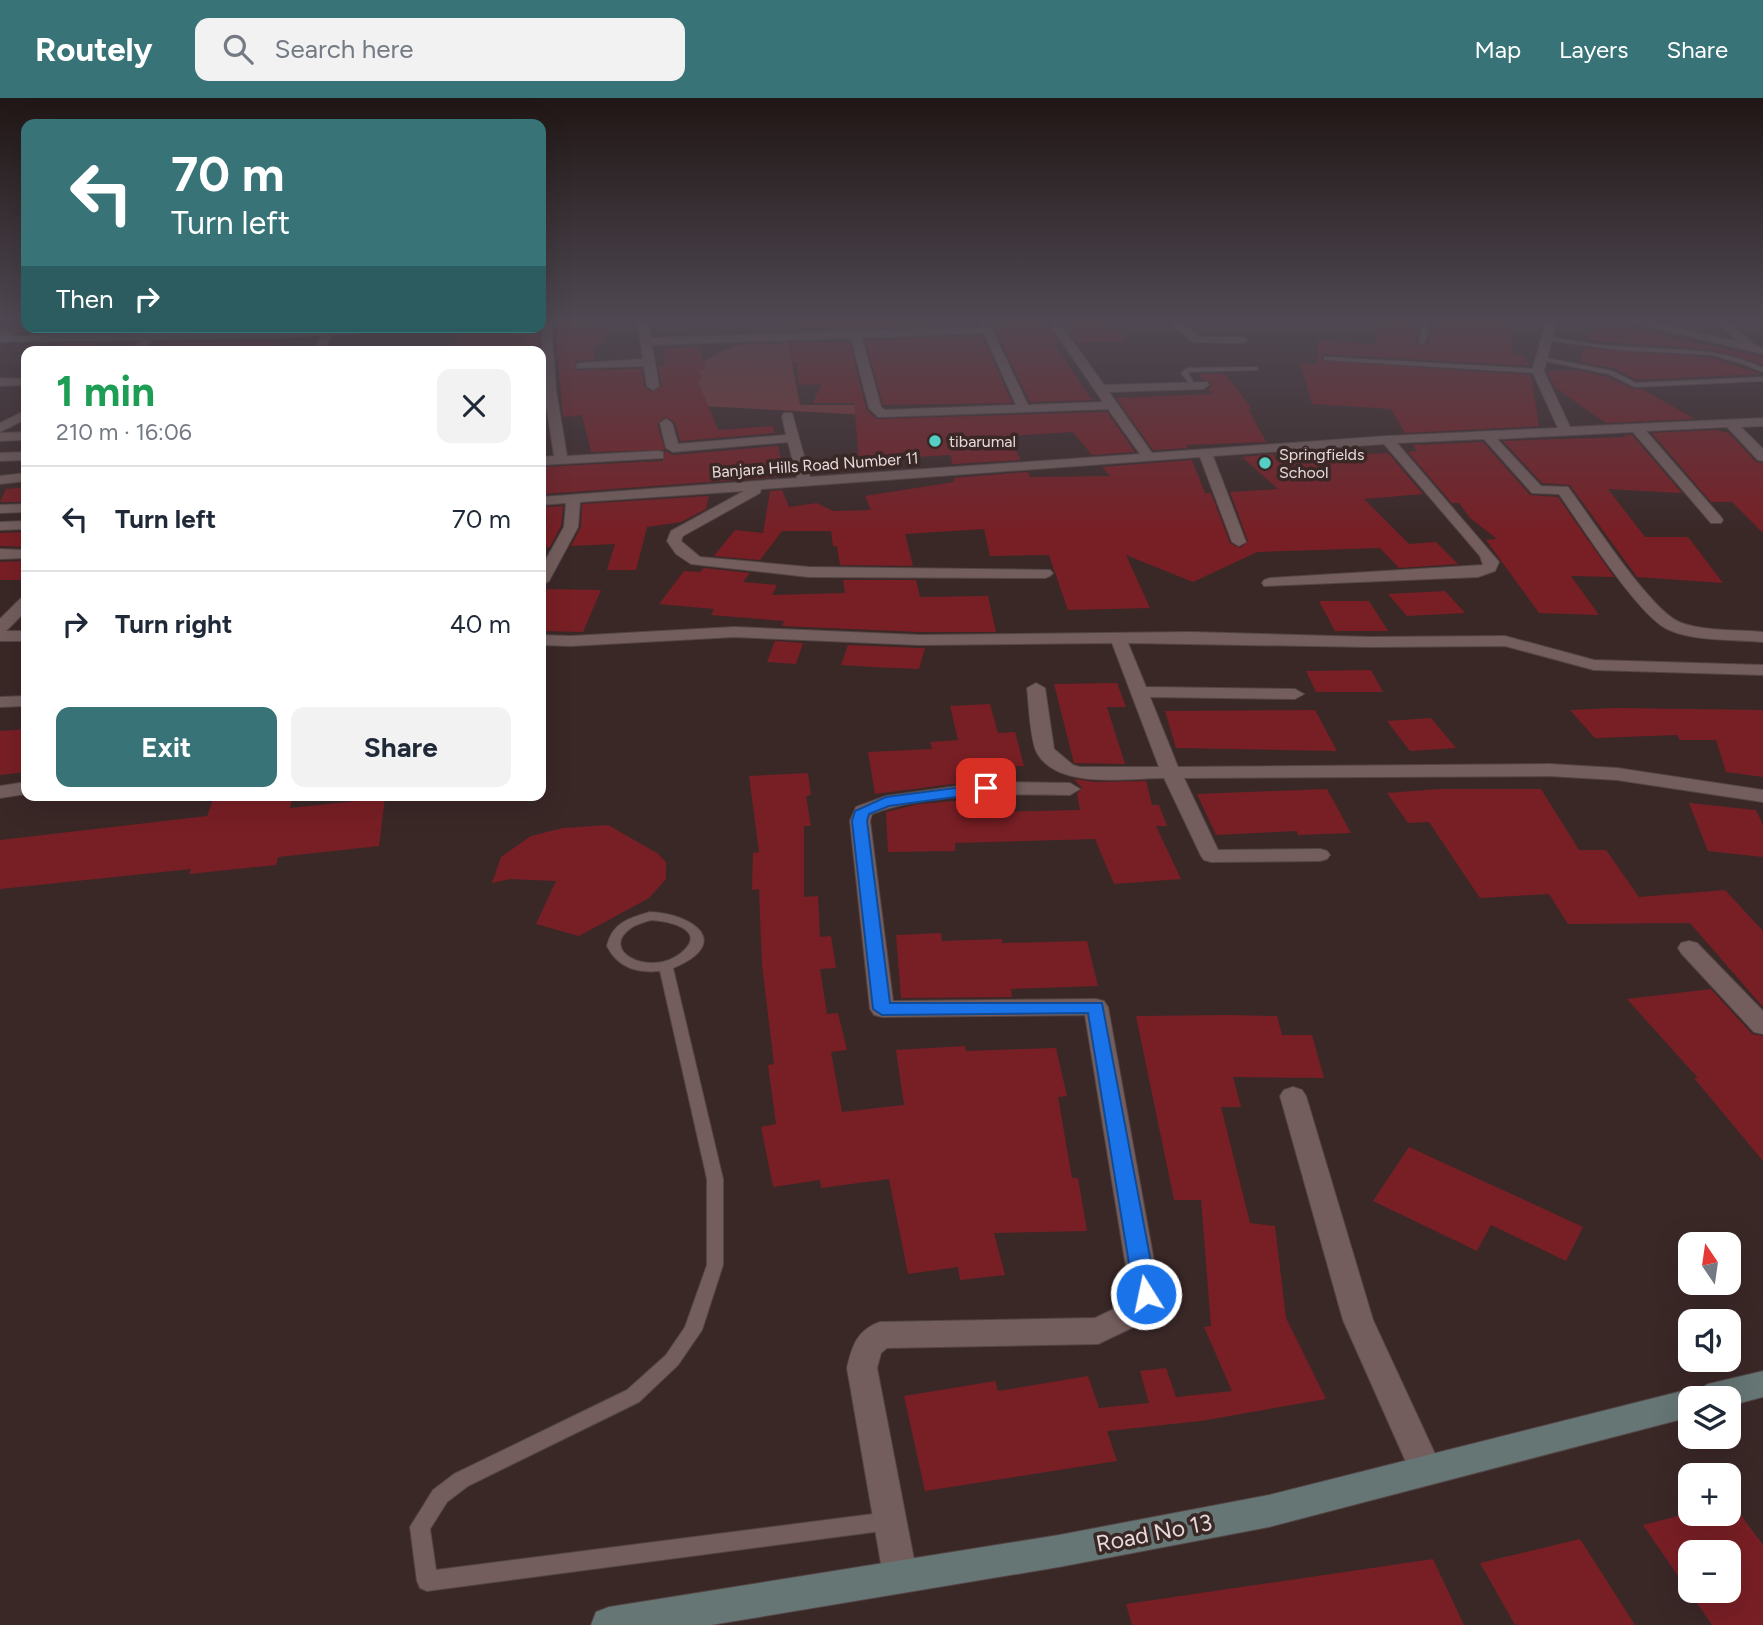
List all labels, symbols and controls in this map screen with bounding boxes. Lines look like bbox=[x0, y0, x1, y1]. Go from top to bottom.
search box bbox=[195, 18, 685, 81]
text: Routely bbox=[35, 30, 153, 69]
icon: search bbox=[219, 30, 257, 68]
text: Search here bbox=[275, 33, 414, 65]
text: Map bbox=[1474, 35, 1521, 64]
text: Layers bbox=[1559, 35, 1628, 64]
text: Share bbox=[1666, 35, 1728, 64]
text: 70 m bbox=[171, 144, 284, 203]
icon: left bbox=[56, 147, 147, 238]
text: Turn left bbox=[171, 204, 290, 242]
icon: right bbox=[128, 280, 166, 318]
text: Then bbox=[56, 283, 114, 315]
text: 1 min bbox=[56, 366, 155, 417]
button: close bbox=[437, 369, 511, 443]
text: 210 m · 16:06 bbox=[56, 418, 192, 446]
place label: tibarumal bbox=[949, 432, 1016, 451]
marker: tibarumal bbox=[927, 433, 943, 449]
place label: Springfields School bbox=[1279, 445, 1364, 482]
street label: Banjara Hills Road Number 11 bbox=[711, 448, 919, 482]
marker: Springfields School bbox=[1257, 455, 1273, 471]
icon: left bbox=[56, 500, 94, 538]
text: Turn left bbox=[115, 503, 216, 535]
text: 70 m bbox=[452, 503, 511, 535]
icon: right bbox=[56, 605, 94, 643]
text: Turn right bbox=[115, 608, 232, 640]
text: 40 m bbox=[450, 608, 511, 640]
button: Exit bbox=[56, 707, 277, 787]
button: Share bbox=[291, 707, 511, 787]
pin bbox=[956, 758, 1016, 818]
icon: arrive bbox=[967, 769, 1005, 807]
north arrow bbox=[1678, 1232, 1741, 1295]
map controls bbox=[1678, 1232, 1741, 1603]
position arrow bbox=[1109, 1257, 1183, 1331]
button: sound bbox=[1678, 1309, 1741, 1372]
button: layers bbox=[1678, 1386, 1741, 1449]
button: + bbox=[1678, 1463, 1741, 1526]
street label: Road No 13 bbox=[1094, 1508, 1214, 1558]
button: − bbox=[1678, 1540, 1741, 1603]

